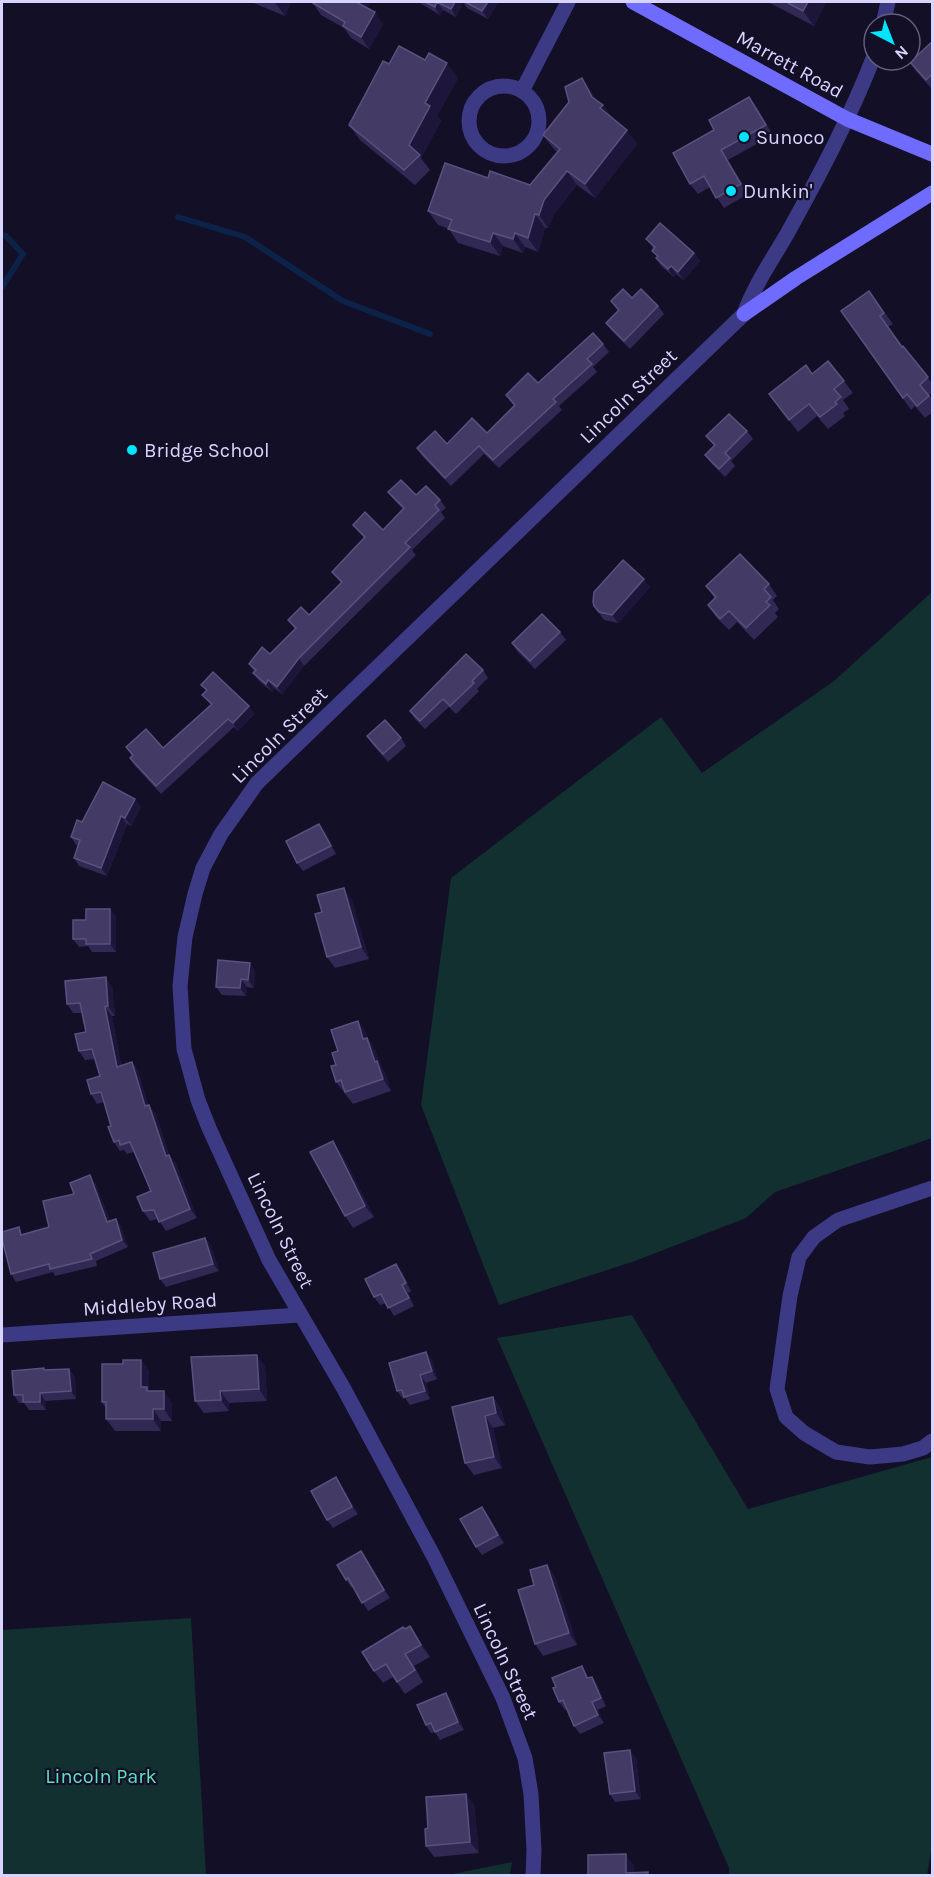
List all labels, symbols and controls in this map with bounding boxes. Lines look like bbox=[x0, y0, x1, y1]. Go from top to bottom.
north arrow bbox=[862, 12, 922, 72]
street label: Marrett Road bbox=[732, 26, 847, 103]
text: N bbox=[891, 42, 912, 64]
place label: Sunoco bbox=[756, 126, 824, 149]
marker: Sunoco bbox=[737, 130, 751, 144]
place label: Dunkin' bbox=[743, 180, 813, 203]
marker: Dunkin' bbox=[724, 184, 738, 198]
street label: Lincoln Street bbox=[575, 344, 682, 448]
place label: Bridge School bbox=[144, 439, 270, 462]
marker: Bridge School bbox=[125, 443, 139, 457]
street label: Lincoln Street bbox=[227, 682, 332, 788]
street label: Lincoln Street bbox=[243, 1169, 319, 1292]
street label: Middleby Road bbox=[82, 1288, 218, 1321]
street label: Lincoln Street bbox=[469, 1599, 543, 1724]
park label: Lincoln Park bbox=[45, 1765, 157, 1788]

